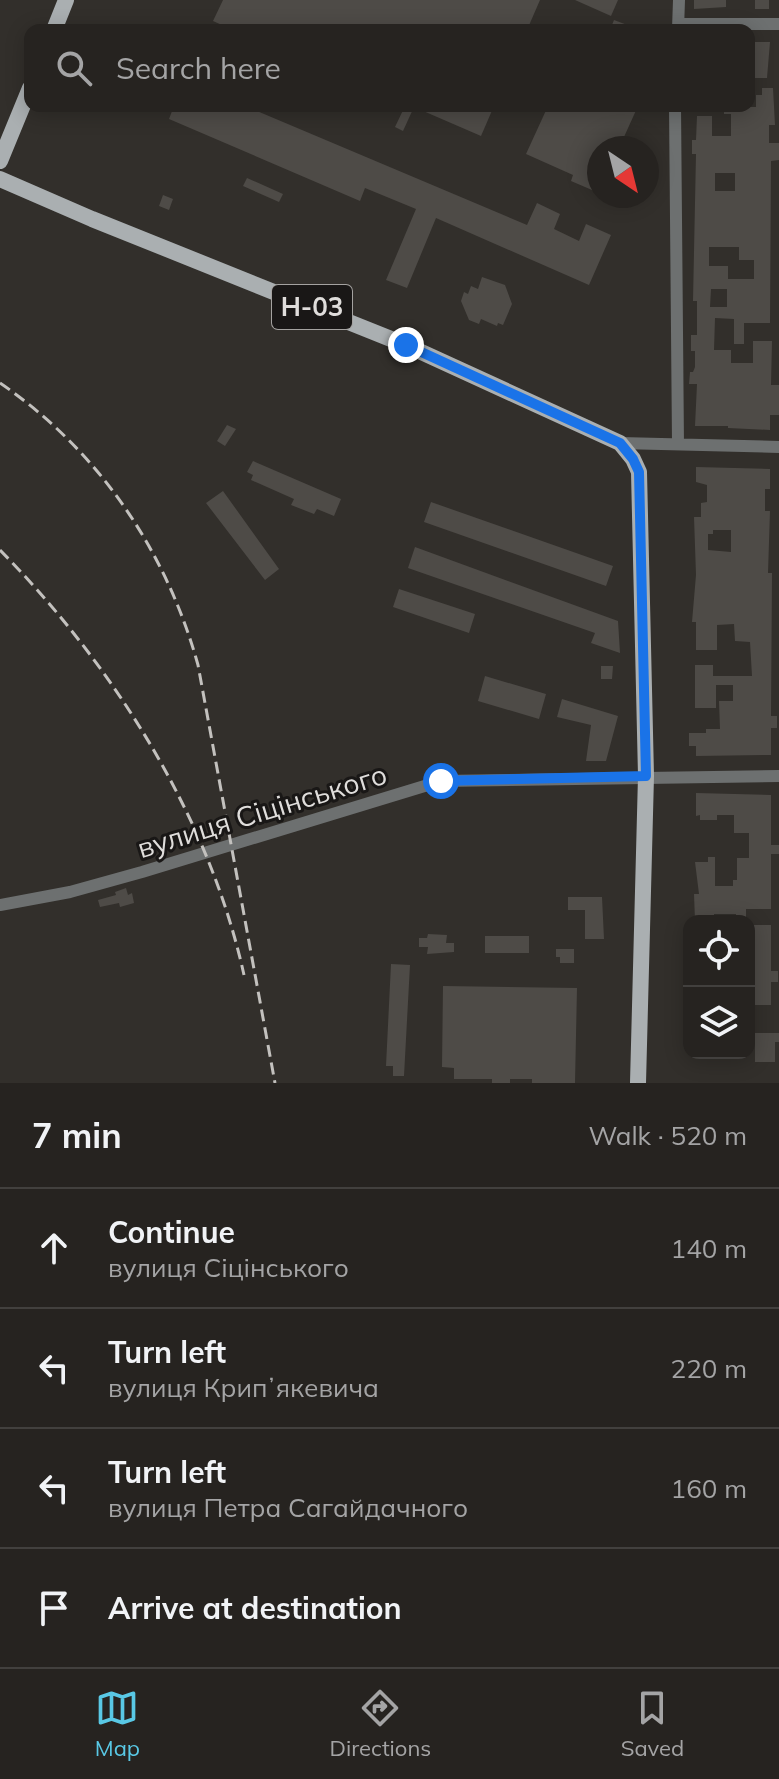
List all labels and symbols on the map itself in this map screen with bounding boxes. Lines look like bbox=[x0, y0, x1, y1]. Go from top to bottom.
north arrow bbox=[587, 136, 659, 208]
road number: Н-03 bbox=[272, 285, 352, 329]
route end bbox=[388, 327, 424, 363]
street label: вулиця Сіцінського bbox=[133, 756, 391, 865]
route start bbox=[423, 763, 459, 799]

